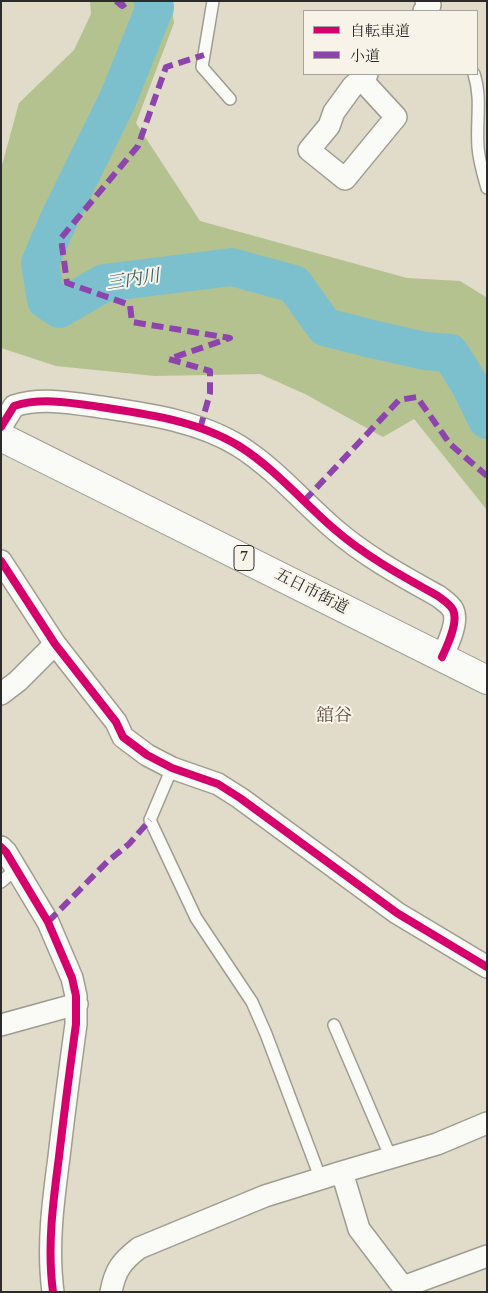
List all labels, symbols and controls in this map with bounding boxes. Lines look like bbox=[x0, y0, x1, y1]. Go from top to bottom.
legend bbox=[303, 10, 478, 75]
text: 自転車道 bbox=[350, 21, 410, 41]
text: 小道 bbox=[350, 46, 380, 66]
water label: 三内川 bbox=[105, 266, 161, 296]
road number: 7 bbox=[234, 546, 254, 570]
street label: 五日市街道 bbox=[271, 565, 351, 619]
district label: 舘谷 bbox=[316, 706, 352, 728]

